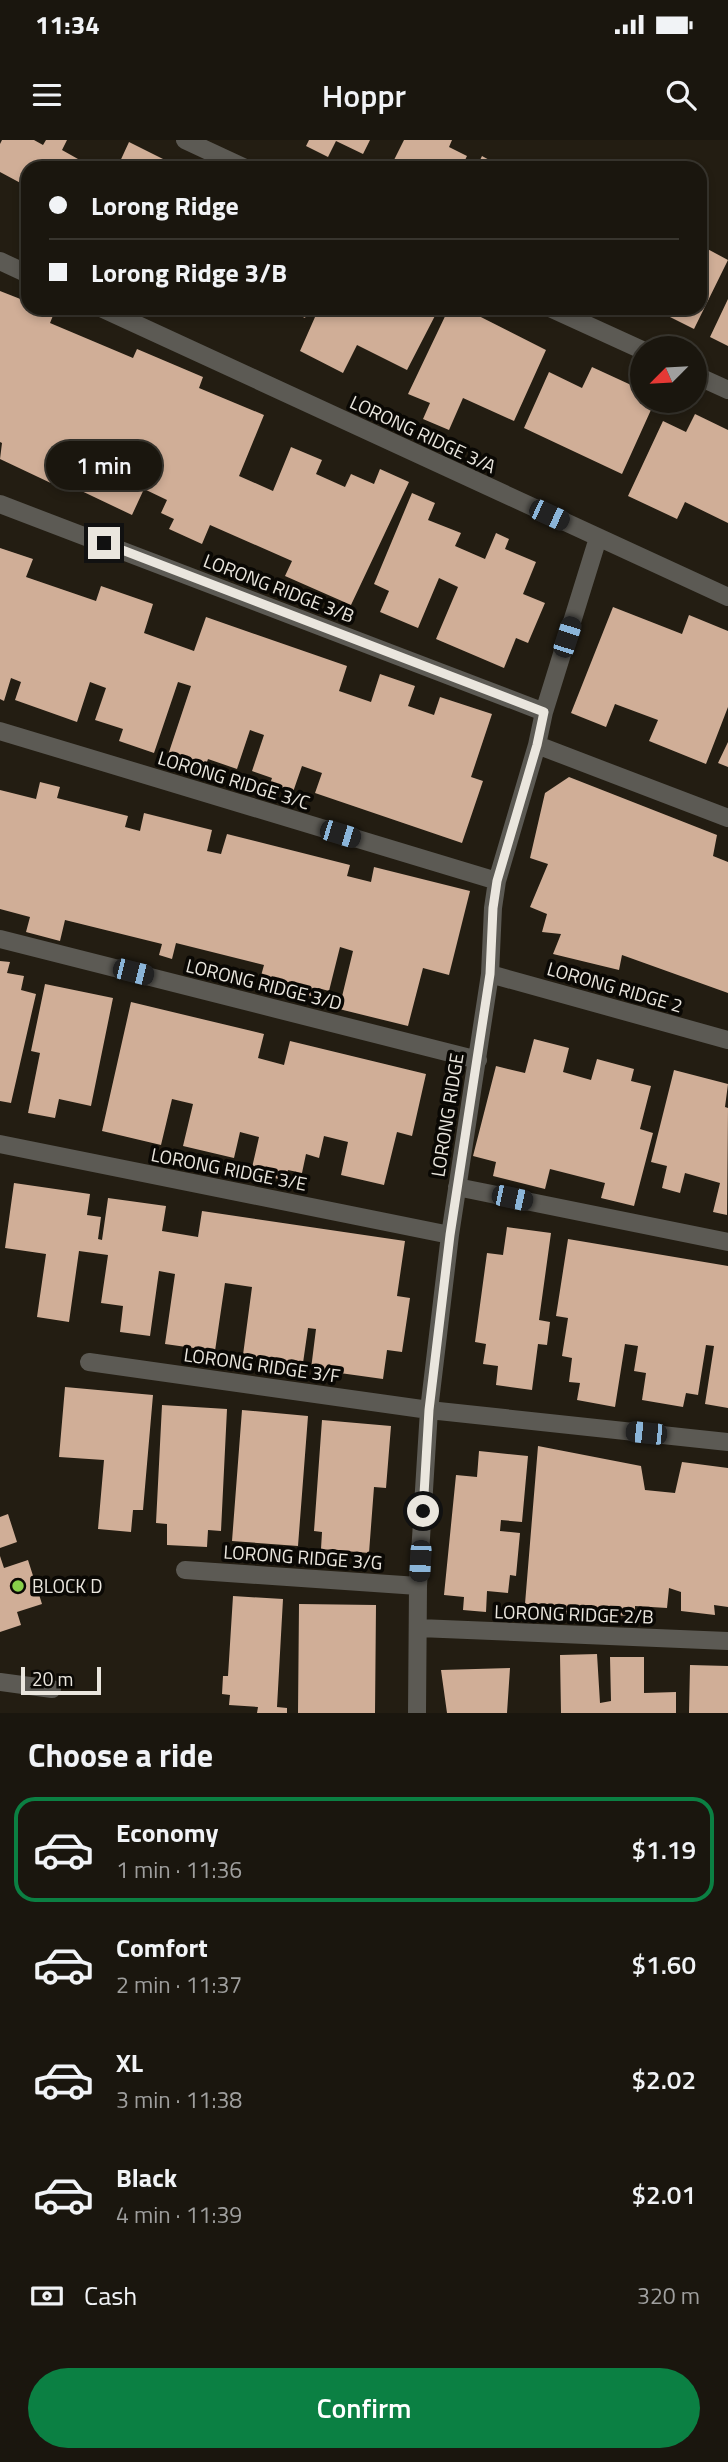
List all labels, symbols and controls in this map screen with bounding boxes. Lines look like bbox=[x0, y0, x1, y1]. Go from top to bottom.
text: 11:34 bbox=[35, 5, 100, 44]
text: Hoppr bbox=[322, 71, 406, 119]
icon: menu bbox=[28, 76, 66, 114]
icon: search bbox=[662, 76, 700, 114]
text: Lorong Ridge bbox=[91, 186, 239, 225]
text: Lorong Ridge 3/B bbox=[91, 253, 287, 292]
north arrow bbox=[630, 336, 707, 413]
map controls bbox=[630, 336, 707, 413]
street label: LORONG RIDGE 3/A bbox=[345, 387, 501, 480]
callout: 1 min bbox=[46, 442, 162, 490]
text: 1 min bbox=[76, 448, 132, 483]
car bbox=[526, 497, 573, 533]
route end bbox=[88, 527, 120, 559]
street label: LORONG RIDGE 3/B bbox=[200, 545, 359, 630]
car bbox=[551, 614, 584, 660]
street label: LORONG RIDGE 3/C bbox=[154, 743, 314, 816]
car bbox=[317, 818, 364, 850]
street label: LORONG RIDGE 3/D bbox=[183, 950, 345, 1017]
street label: LORONG RIDGE 2 bbox=[544, 953, 686, 1020]
car bbox=[111, 957, 156, 987]
street label: LORONG RIDGE bbox=[422, 1051, 471, 1179]
street label: LORONG RIDGE 3/E bbox=[149, 1139, 310, 1198]
car bbox=[490, 1183, 535, 1213]
street label: LORONG RIDGE 3/F bbox=[182, 1339, 342, 1390]
car bbox=[625, 1420, 668, 1446]
route start bbox=[407, 1495, 439, 1527]
street label: LORONG RIDGE 3/G bbox=[223, 1536, 384, 1577]
car bbox=[409, 1539, 432, 1583]
place label: BLOCK D bbox=[32, 1571, 103, 1600]
marker: BLOCK D bbox=[10, 1578, 26, 1594]
street label: LORONG RIDGE 2/B bbox=[494, 1596, 654, 1631]
scale bar bbox=[21, 1664, 102, 1696]
text: 20 m bbox=[32, 1664, 73, 1693]
text: Choose a ride bbox=[28, 1731, 213, 1779]
text: Economy bbox=[116, 1813, 218, 1852]
icon: car bbox=[32, 1818, 95, 1881]
text: $1.19 bbox=[632, 1830, 696, 1869]
text: 1 min · 11:36 bbox=[116, 1852, 242, 1887]
text: Comfort bbox=[116, 1928, 208, 1967]
icon: car bbox=[32, 1933, 95, 1996]
text: $1.60 bbox=[632, 1945, 696, 1984]
text: 2 min · 11:37 bbox=[116, 1967, 242, 2002]
text: XL bbox=[116, 2043, 143, 2082]
icon: car bbox=[32, 2048, 95, 2111]
text: $2.02 bbox=[632, 2060, 696, 2099]
text: 3 min · 11:38 bbox=[116, 2082, 242, 2117]
text: Black bbox=[116, 2158, 177, 2197]
icon: car bbox=[32, 2163, 95, 2226]
text: $2.01 bbox=[632, 2175, 696, 2214]
text: 4 min · 11:39 bbox=[116, 2197, 242, 2232]
text: Cash bbox=[84, 2276, 137, 2315]
icon: cash bbox=[28, 2277, 66, 2315]
text: 320 m bbox=[637, 2278, 700, 2313]
button: Confirm bbox=[28, 2368, 700, 2448]

